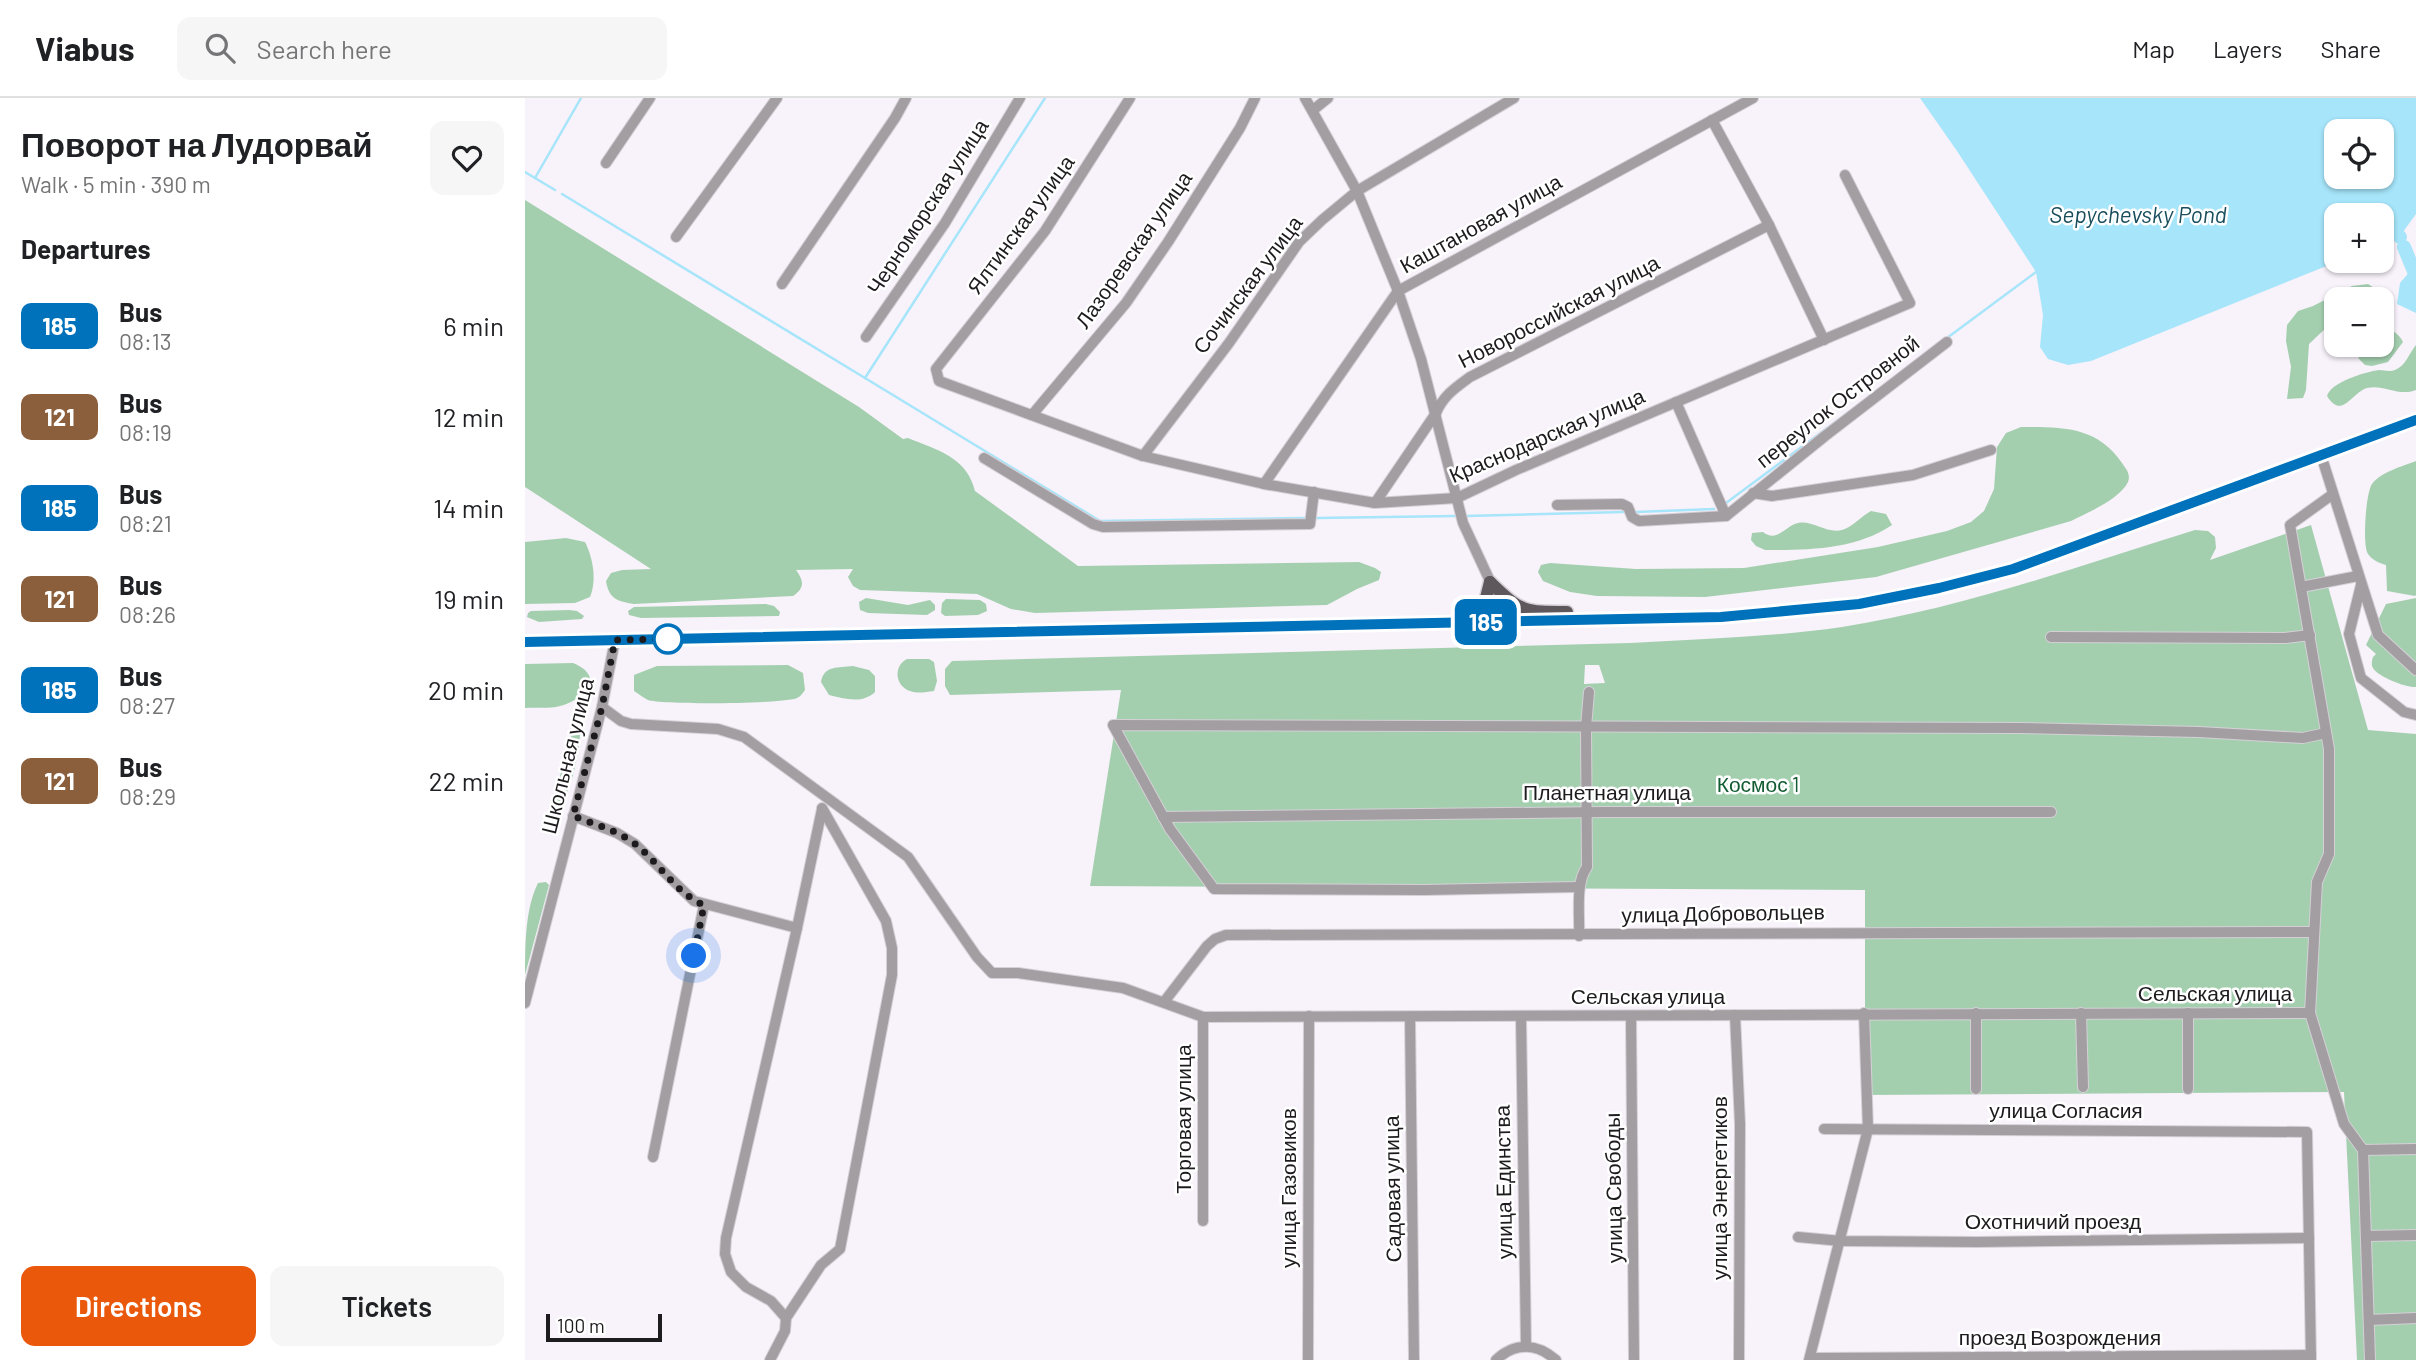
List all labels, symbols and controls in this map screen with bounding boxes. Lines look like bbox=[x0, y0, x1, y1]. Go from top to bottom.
search box bbox=[177, 17, 667, 80]
text: Viabus bbox=[35, 28, 135, 68]
icon: search bbox=[201, 29, 239, 67]
text: Search here bbox=[257, 33, 392, 64]
text: Map bbox=[2132, 34, 2175, 63]
text: Layers bbox=[2213, 34, 2282, 63]
text: Share bbox=[2320, 34, 2381, 63]
street label: Черноморская улица bbox=[861, 114, 993, 298]
map controls bbox=[2324, 119, 2394, 357]
button: locate bbox=[2324, 119, 2394, 189]
button: heart bbox=[430, 121, 504, 195]
text: Поворот на Лудорвай bbox=[21, 124, 372, 164]
street label: Ялтинская улица bbox=[961, 150, 1079, 298]
street label: Лазоревская улица bbox=[1069, 166, 1196, 332]
street label: Каштановая улица bbox=[1395, 168, 1566, 277]
text: Walk · 5 min · 390 m bbox=[21, 170, 211, 198]
water label: Sepychevsky Pond bbox=[2049, 200, 2227, 228]
button: + bbox=[2324, 203, 2394, 273]
street label: Сочинская улица bbox=[1187, 210, 1307, 358]
text: Departures bbox=[21, 233, 151, 264]
street label: Новороссийская улица bbox=[1454, 249, 1663, 372]
button: − bbox=[2324, 287, 2394, 357]
text: Bus bbox=[119, 296, 162, 327]
text: 6 min bbox=[443, 310, 504, 341]
text: 185 bbox=[42, 311, 77, 340]
text: 08:13 bbox=[119, 327, 172, 355]
street label: переулок Островной bbox=[1751, 329, 1923, 472]
street label: Краснодарская улица bbox=[1445, 382, 1648, 487]
text: Bus bbox=[119, 387, 162, 418]
text: 12 min bbox=[434, 401, 504, 432]
text: 121 bbox=[44, 402, 75, 431]
text: 08:19 bbox=[119, 418, 172, 446]
text: Bus bbox=[119, 478, 162, 509]
text: 14 min bbox=[433, 492, 504, 523]
text: 185 bbox=[42, 493, 77, 522]
text: 08:21 bbox=[119, 509, 172, 537]
text: Bus bbox=[119, 569, 162, 600]
text: 19 min bbox=[434, 583, 504, 614]
text: 121 bbox=[44, 584, 75, 613]
line badge: 185 bbox=[1446, 599, 1526, 645]
text: 08:26 bbox=[119, 600, 176, 628]
text: 185 bbox=[1469, 607, 1503, 636]
unlabelled marker bbox=[653, 624, 683, 654]
text: Bus bbox=[119, 660, 162, 691]
text: 20 min bbox=[428, 674, 504, 705]
text: 185 bbox=[42, 675, 77, 704]
street label: Школьная улица bbox=[535, 675, 598, 836]
text: 08:27 bbox=[119, 691, 175, 719]
text: Bus bbox=[119, 751, 162, 782]
text: 22 min bbox=[429, 765, 504, 796]
text: 121 bbox=[44, 766, 75, 795]
park label: Космос 1 bbox=[1717, 771, 1799, 796]
street label: Планетная улица bbox=[1523, 779, 1691, 804]
text: 08:29 bbox=[119, 782, 176, 810]
street label: улица Добровольцев bbox=[1621, 898, 1825, 927]
your location bbox=[676, 938, 711, 973]
street label: Сельская улица bbox=[2138, 980, 2293, 1005]
street label: Сельская улица bbox=[1571, 983, 1726, 1008]
street label: Торговая улица bbox=[1170, 1044, 1195, 1194]
street label: улица Энергетиков bbox=[1706, 1096, 1731, 1280]
street label: улица Согласия bbox=[1989, 1097, 2143, 1122]
street label: улица Единства bbox=[1489, 1104, 1516, 1259]
street label: улица Газовиков bbox=[1275, 1108, 1300, 1268]
street label: улица Свободы bbox=[1599, 1113, 1626, 1263]
street label: Садовая улица bbox=[1378, 1115, 1405, 1263]
street label: Охотничий проезд bbox=[1965, 1208, 2141, 1233]
button: Directions bbox=[21, 1266, 256, 1346]
button: Tickets bbox=[270, 1266, 504, 1346]
scale bar bbox=[546, 1311, 661, 1343]
text: 100 m bbox=[557, 1314, 605, 1337]
street label: проезд Возрождения bbox=[1959, 1324, 2161, 1349]

